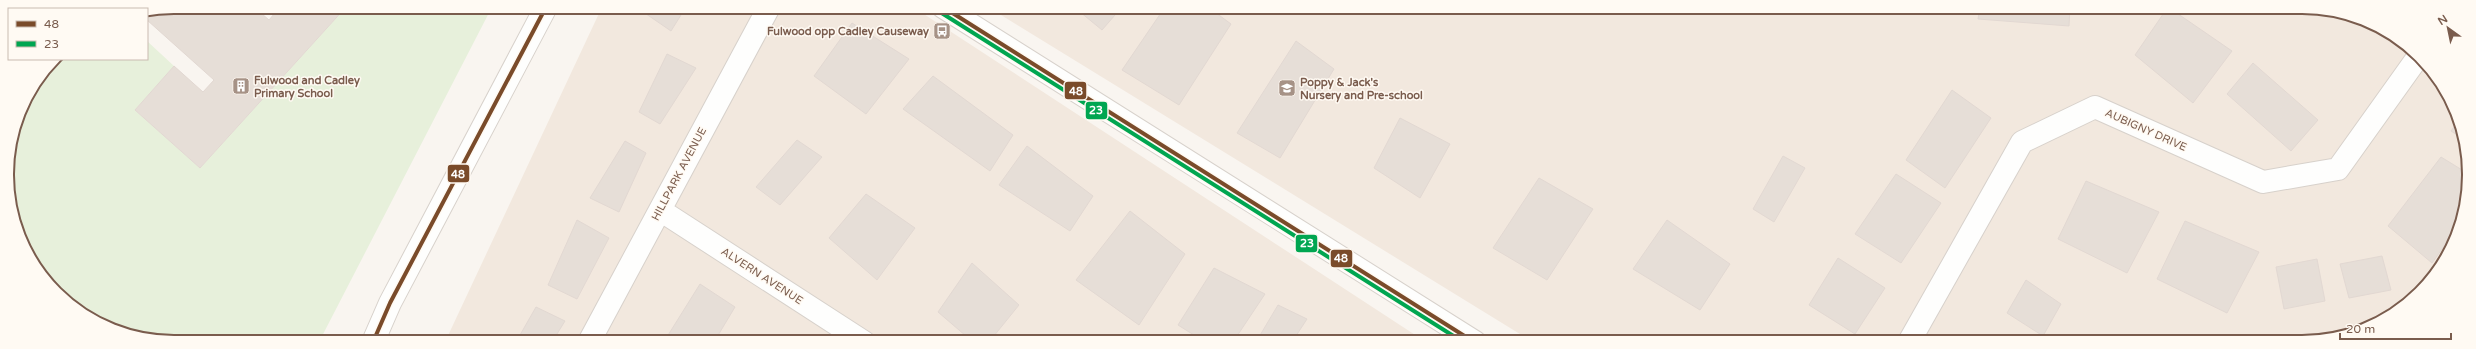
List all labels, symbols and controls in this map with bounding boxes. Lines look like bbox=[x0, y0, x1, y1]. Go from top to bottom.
legend bbox=[8, 8, 148, 60]
north arrow bbox=[2428, 8, 2468, 48]
text: N bbox=[2436, 12, 2450, 28]
text: 48 bbox=[44, 17, 59, 31]
bus stop icon: Fulwood opp Cadley Causeway bbox=[932, 21, 952, 41]
place label: Fulwood opp Cadley Causeway bbox=[767, 25, 929, 39]
text: 23 bbox=[44, 37, 59, 51]
place label: Fulwood and Cadley Primary School bbox=[254, 74, 360, 101]
building icon: Fulwood and Cadley Primary School bbox=[231, 76, 251, 96]
place label: Poppy & Jack's Nursery and Pre-school bbox=[1300, 76, 1423, 103]
school or university icon: Poppy & Jack's Nursery and Pre-school bbox=[1277, 78, 1297, 98]
line badge: 48 bbox=[1064, 81, 1087, 100]
text: 48 bbox=[1069, 85, 1083, 98]
line badge: 23 bbox=[1085, 101, 1108, 120]
text: 23 bbox=[1089, 104, 1103, 117]
street label: AUBIGNY DRIVE bbox=[2103, 106, 2189, 154]
street label: HILLPARK AVENUE bbox=[649, 125, 709, 223]
line badge: 48 bbox=[447, 164, 470, 183]
text: 48 bbox=[451, 168, 465, 181]
line badge: 23 bbox=[1295, 234, 1318, 253]
text: 23 bbox=[1300, 237, 1314, 250]
street label: ALVERN AVENUE bbox=[719, 245, 805, 307]
line badge: 48 bbox=[1330, 249, 1353, 268]
text: 48 bbox=[1334, 252, 1348, 265]
scale bar bbox=[2340, 315, 2451, 341]
text: 20 m bbox=[2346, 322, 2375, 336]

